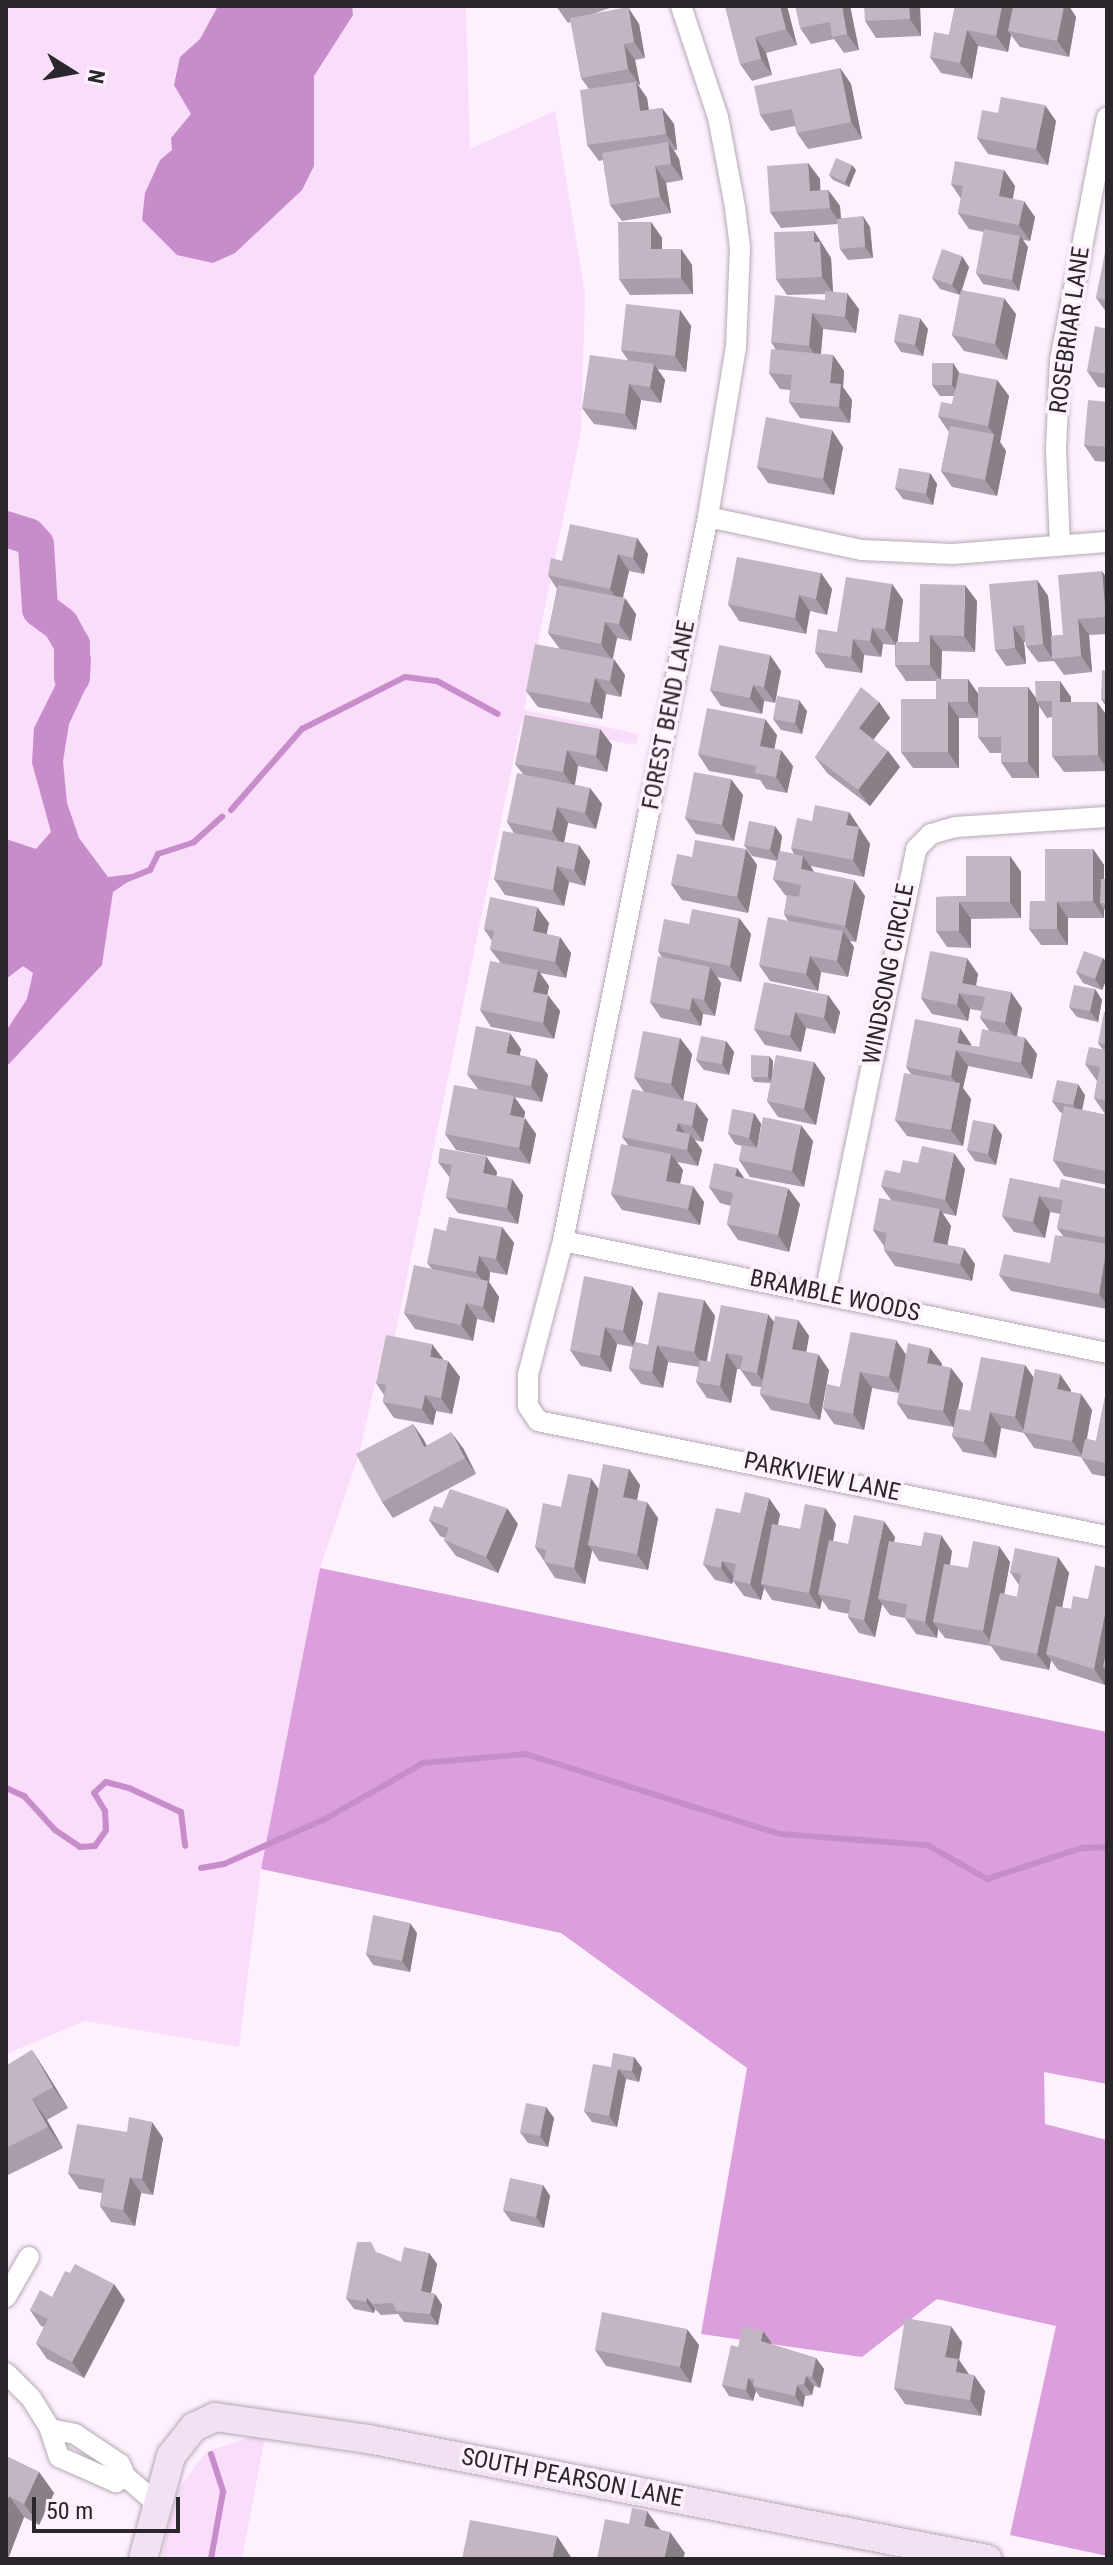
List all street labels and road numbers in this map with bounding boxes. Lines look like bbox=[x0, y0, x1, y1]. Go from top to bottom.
street label: ROSEBRIAR LANE bbox=[1044, 245, 1096, 415]
street label: FOREST BEND LANE bbox=[637, 618, 701, 812]
street label: WINDSONG CIRCLE bbox=[857, 881, 921, 1067]
street label: BRAMBLE WOODS bbox=[747, 1264, 923, 1328]
street label: PARKVIEW LANE bbox=[741, 1446, 903, 1508]
street label: SOUTH PEARSON LANE bbox=[459, 2442, 685, 2514]

